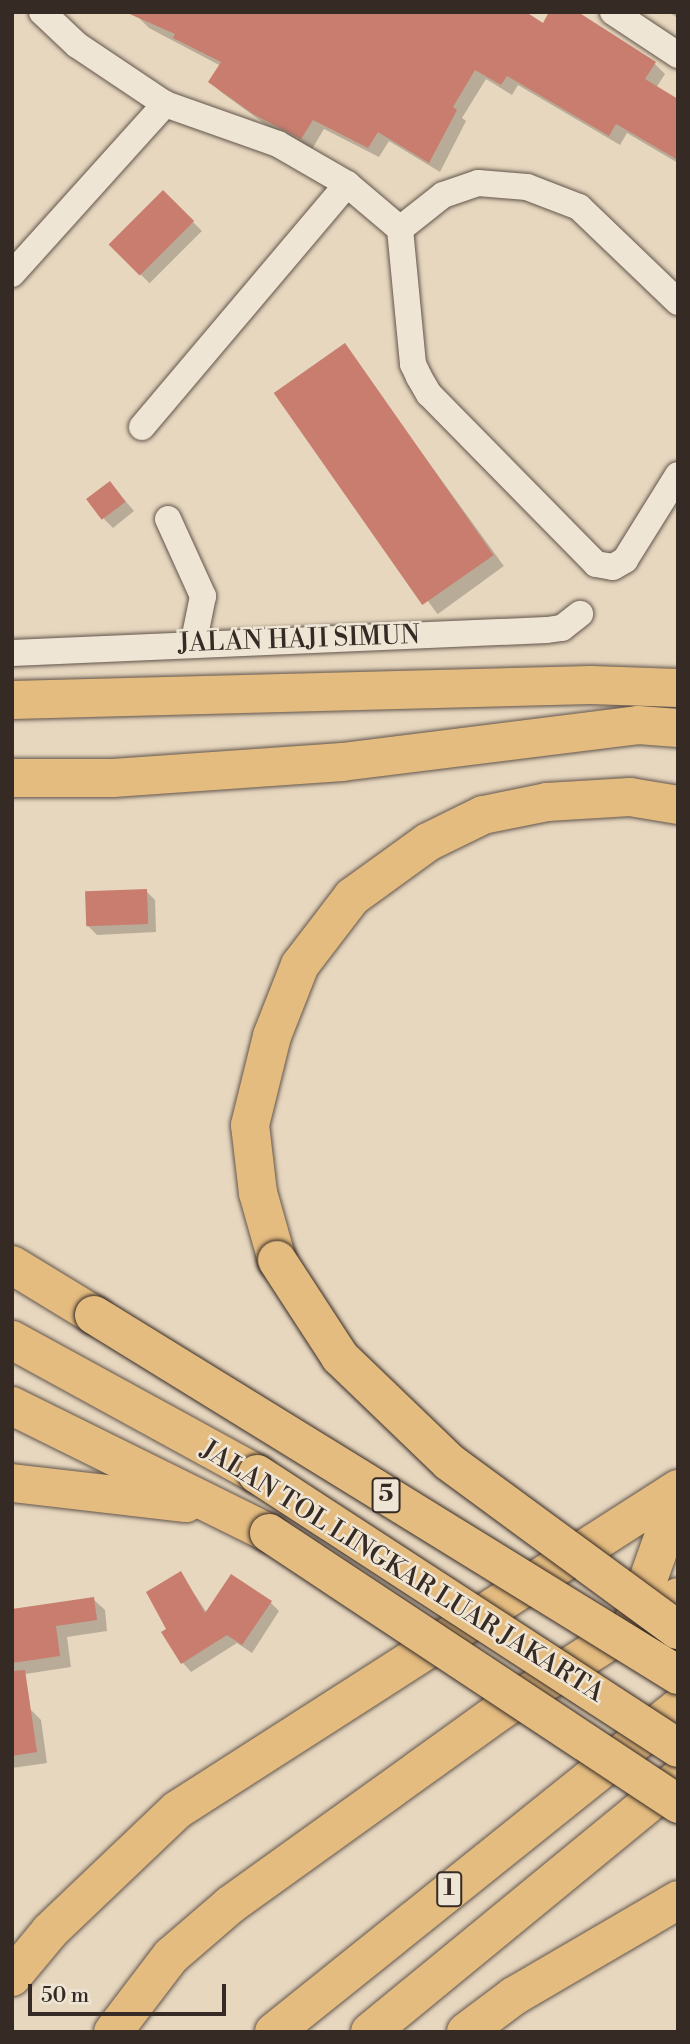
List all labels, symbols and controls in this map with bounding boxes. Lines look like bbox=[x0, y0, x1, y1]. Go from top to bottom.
street label: JALAN HAJI SIMUN bbox=[178, 620, 420, 660]
street label: JALAN TOL LINGKAR LUAR JAKARTA bbox=[195, 1435, 609, 1709]
road number: 5 bbox=[370, 1475, 402, 1516]
road number: 1 bbox=[435, 1868, 463, 1910]
scale bar bbox=[32, 1970, 229, 2014]
text: 50 m bbox=[41, 1983, 89, 2009]

